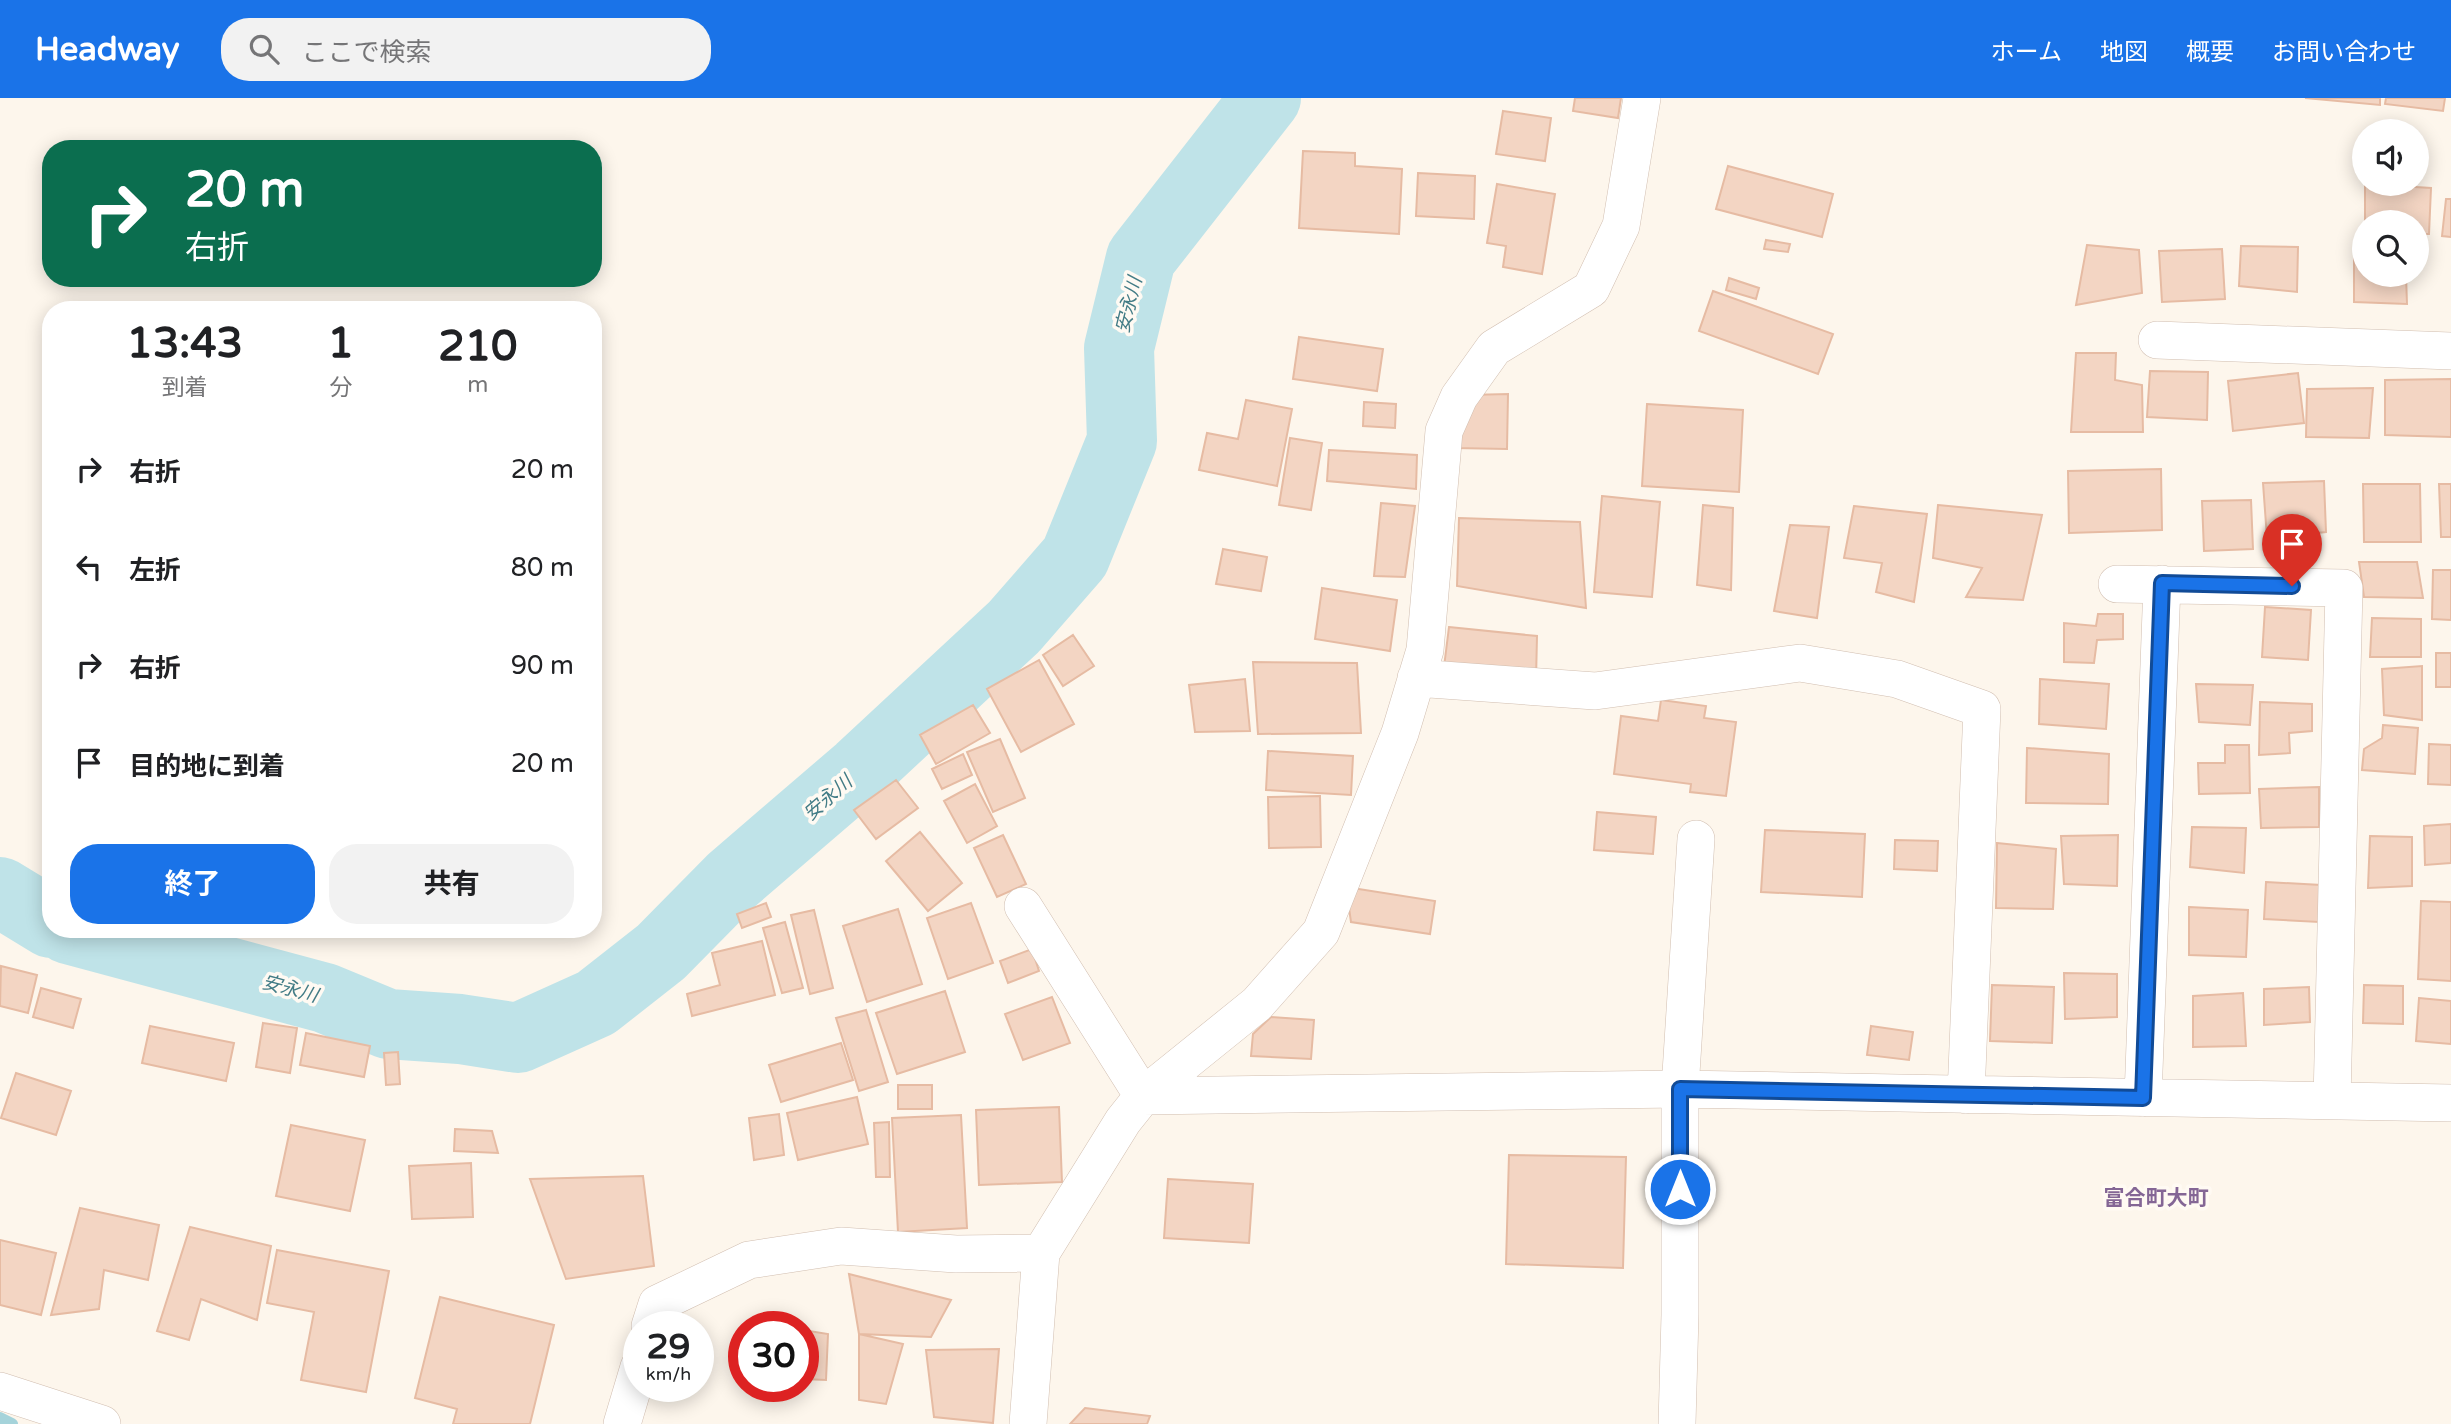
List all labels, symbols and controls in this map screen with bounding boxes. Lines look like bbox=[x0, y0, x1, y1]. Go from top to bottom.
search box bbox=[221, 18, 711, 81]
text: Headway bbox=[35, 30, 179, 69]
icon: search bbox=[245, 30, 283, 68]
text: ここで検索 bbox=[301, 37, 431, 68]
text: ホーム bbox=[1991, 38, 2062, 67]
text: 地図 bbox=[2100, 38, 2148, 67]
text: 概要 bbox=[2186, 38, 2234, 67]
text: お問い合わせ bbox=[2272, 38, 2416, 67]
map controls bbox=[2352, 119, 2429, 287]
button: sound bbox=[2352, 119, 2429, 196]
text: 20 m bbox=[185, 161, 304, 220]
icon: right bbox=[70, 168, 161, 259]
button: search bbox=[2352, 210, 2429, 287]
text: 右折 bbox=[185, 229, 249, 267]
water label: 安永川 bbox=[1111, 273, 1147, 335]
text: 13:43 bbox=[127, 318, 243, 369]
text: 1 bbox=[327, 318, 354, 369]
text: 210 bbox=[438, 321, 517, 372]
text: m bbox=[467, 371, 488, 399]
text: 到着 bbox=[162, 374, 208, 402]
text: 分 bbox=[329, 374, 352, 402]
icon: right bbox=[70, 450, 108, 488]
text: 20 m bbox=[511, 454, 574, 485]
text: 右折 bbox=[129, 457, 181, 488]
pin bbox=[2262, 514, 2322, 586]
icon: arrive bbox=[2273, 525, 2311, 563]
icon: left bbox=[70, 548, 108, 586]
text: 80 m bbox=[511, 552, 574, 583]
text: 左折 bbox=[129, 555, 181, 586]
icon: right bbox=[70, 646, 108, 684]
text: 90 m bbox=[511, 650, 574, 681]
text: 右折 bbox=[129, 653, 181, 684]
icon: arrive bbox=[70, 744, 108, 782]
text: 20 m bbox=[511, 748, 574, 779]
text: 目的地に到着 bbox=[129, 751, 285, 782]
water label: 安永川 bbox=[799, 770, 858, 825]
button: 終了 bbox=[70, 844, 315, 924]
button: 共有 bbox=[329, 844, 574, 924]
water label: 安永川 bbox=[260, 971, 322, 1008]
position arrow bbox=[1643, 1152, 1717, 1226]
district label: 富合町大町 bbox=[2104, 1186, 2209, 1211]
speed limit sign: 30 bbox=[728, 1311, 819, 1402]
text: 29 bbox=[647, 1326, 690, 1368]
text: km/h bbox=[646, 1363, 691, 1385]

